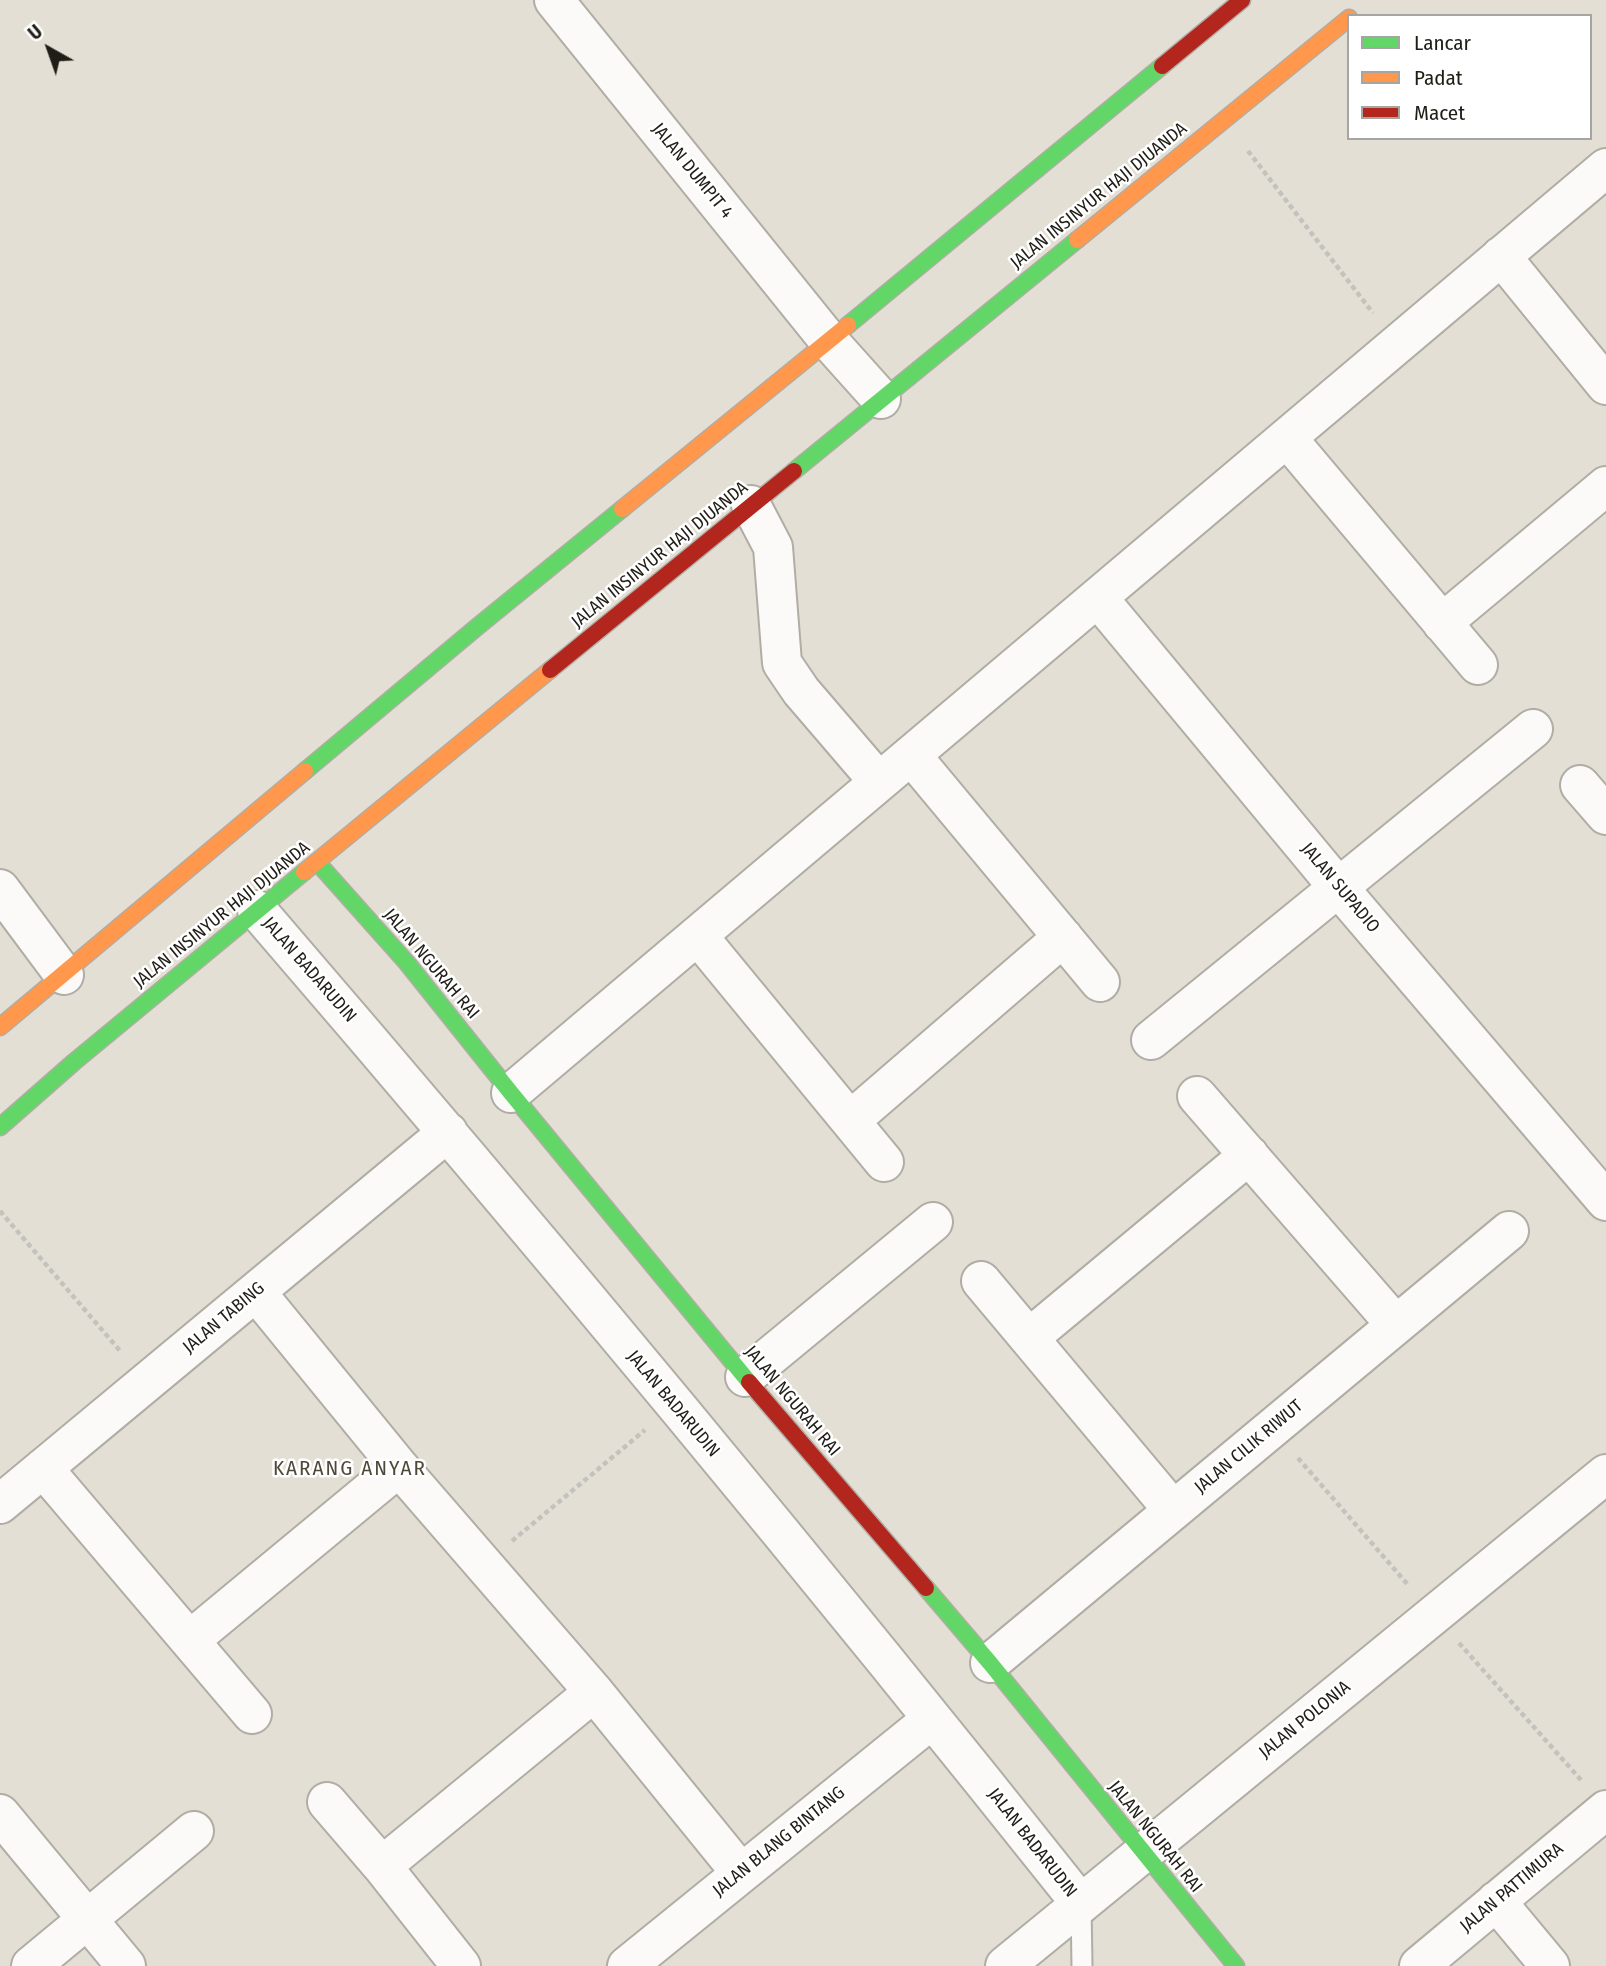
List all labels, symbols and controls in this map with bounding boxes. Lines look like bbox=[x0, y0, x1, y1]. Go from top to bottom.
north arrow bbox=[14, 14, 84, 84]
legend bbox=[1347, 14, 1592, 140]
text: U bbox=[24, 20, 47, 45]
text: Lancar bbox=[1414, 30, 1471, 56]
text: Padat bbox=[1414, 65, 1463, 91]
text: Macet bbox=[1414, 100, 1465, 126]
street label: JALAN INSINYUR HAJI DJUANDA bbox=[1006, 118, 1192, 274]
street label: JALAN DUMPIT 4 bbox=[647, 119, 737, 223]
street label: JALAN INSINYUR HAJI DJUANDA bbox=[567, 477, 753, 633]
street label: JALAN INSINYUR HAJI DJUANDA bbox=[129, 837, 315, 993]
street label: JALAN SUPADIO bbox=[1296, 839, 1384, 937]
street label: JALAN NGURAH RAI bbox=[379, 905, 483, 1023]
street label: JALAN BADARUDIN bbox=[257, 913, 361, 1027]
street label: JALAN TABING bbox=[179, 1278, 269, 1358]
street label: JALAN NGURAH RAI bbox=[740, 1342, 844, 1460]
street label: JALAN BADARUDIN bbox=[622, 1346, 724, 1462]
street label: JALAN CILIK RIWUT bbox=[1191, 1396, 1307, 1498]
district label: KARANG ANYAR bbox=[274, 1456, 426, 1482]
street label: JALAN POLONIA bbox=[1255, 1677, 1355, 1763]
street label: JALAN NGURAH RAI bbox=[1103, 1777, 1207, 1897]
street label: JALAN BLANG BINTANG bbox=[709, 1782, 849, 1902]
street label: JALAN BADARUDIN bbox=[983, 1784, 1081, 1902]
street label: JALAN PATTIMURA bbox=[1456, 1839, 1568, 1937]

